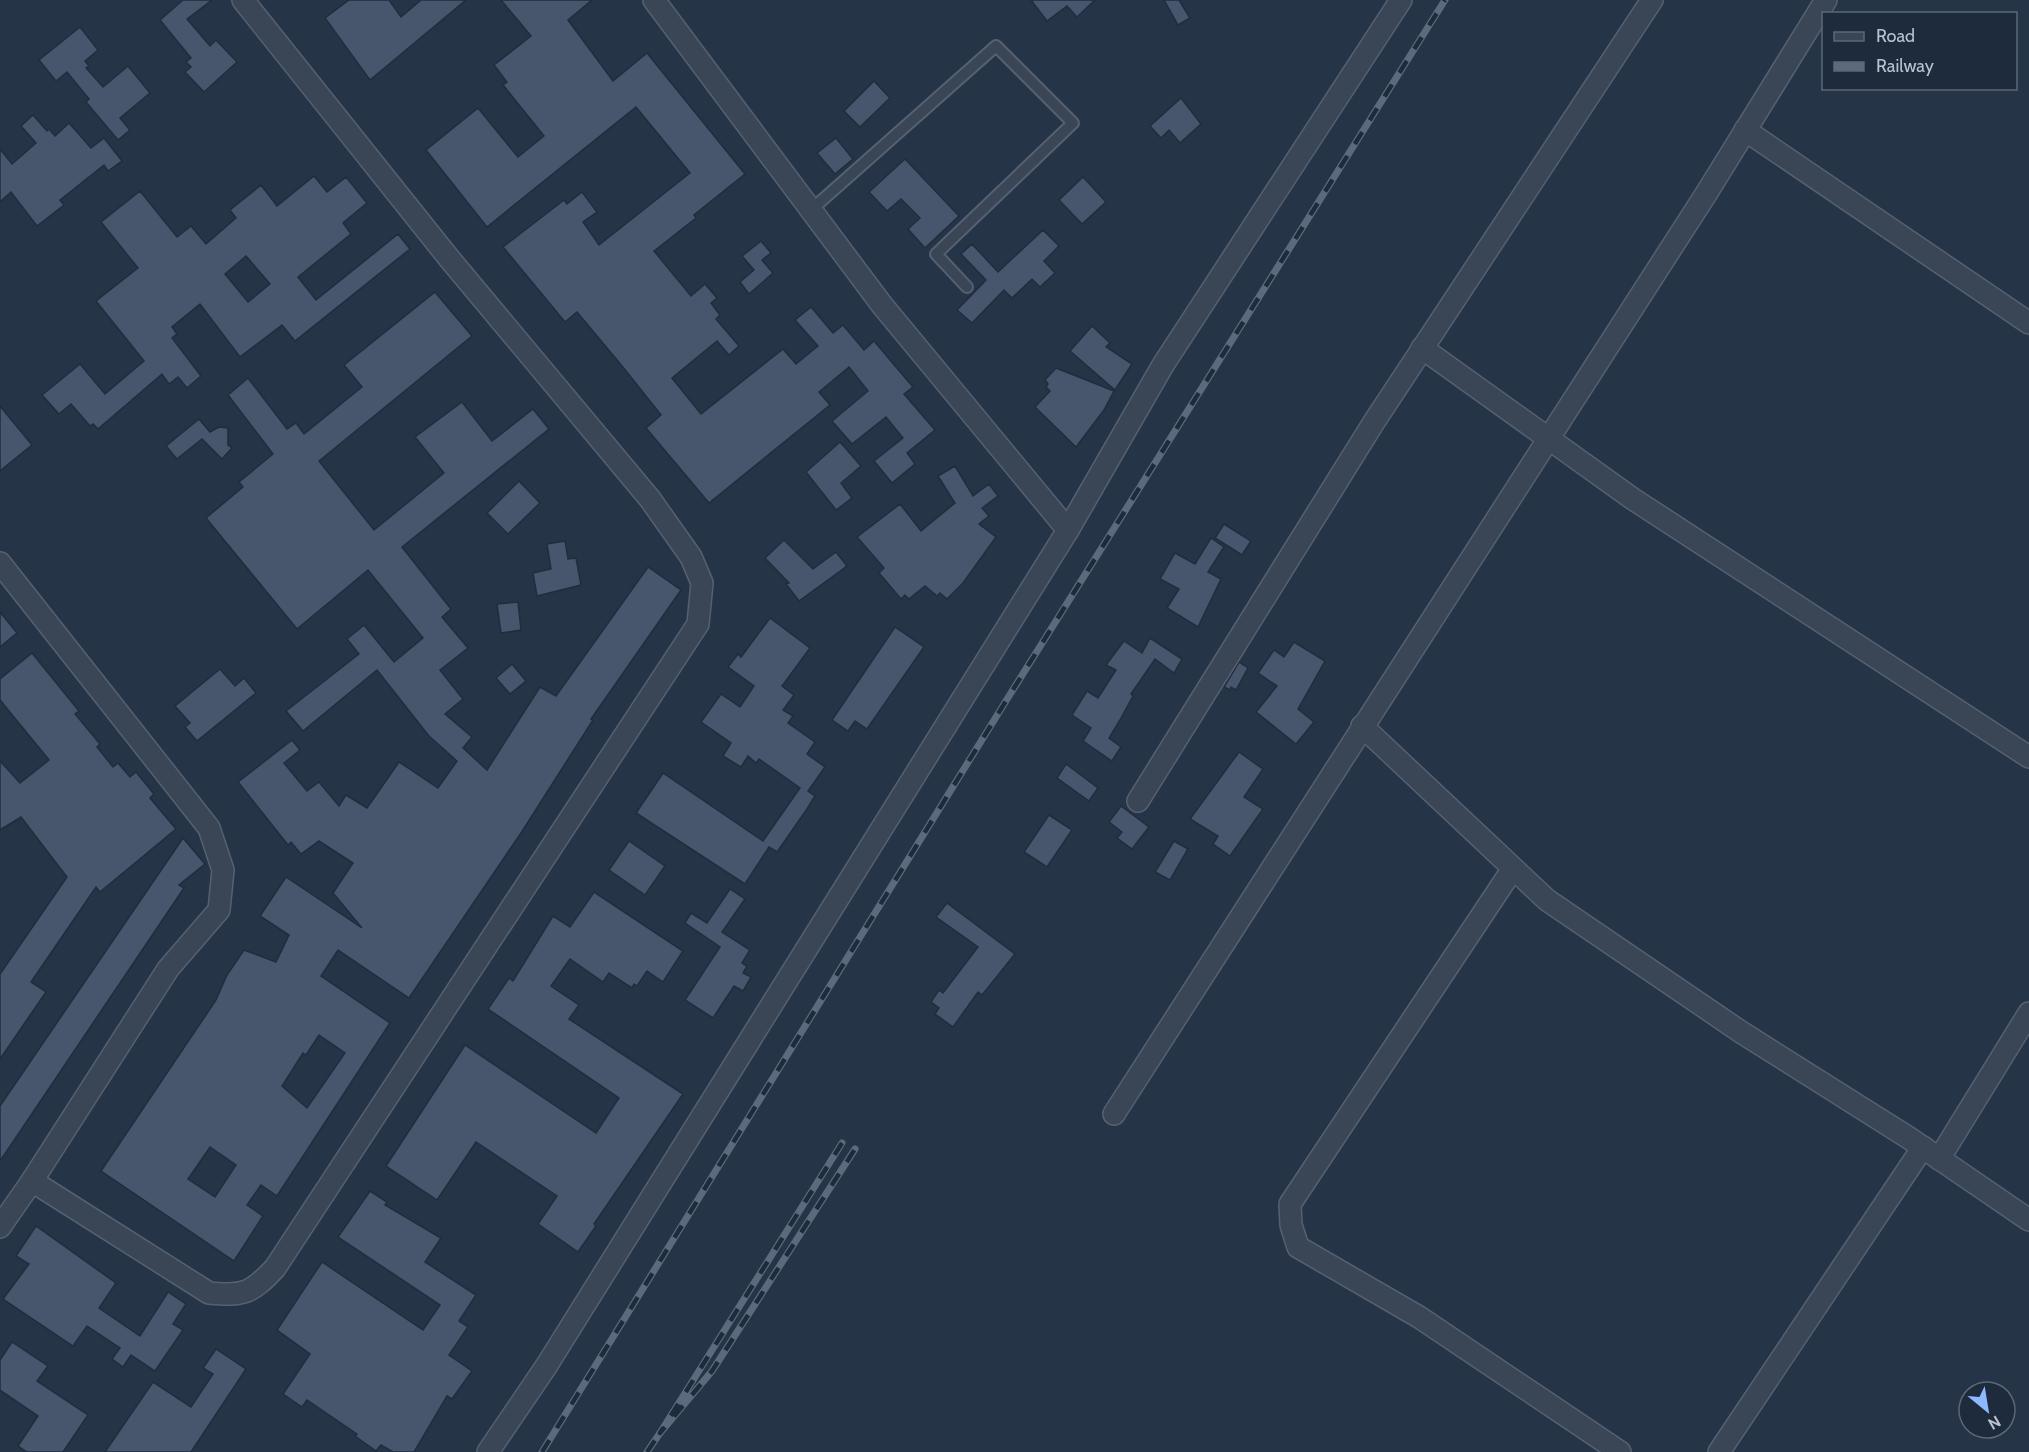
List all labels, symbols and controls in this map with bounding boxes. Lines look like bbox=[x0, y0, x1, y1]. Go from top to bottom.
legend bbox=[1822, 12, 2017, 90]
text: Road bbox=[1876, 25, 1915, 47]
text: Railway bbox=[1876, 55, 1934, 77]
north arrow bbox=[1957, 1380, 2017, 1440]
text: N bbox=[1985, 1412, 2004, 1434]

